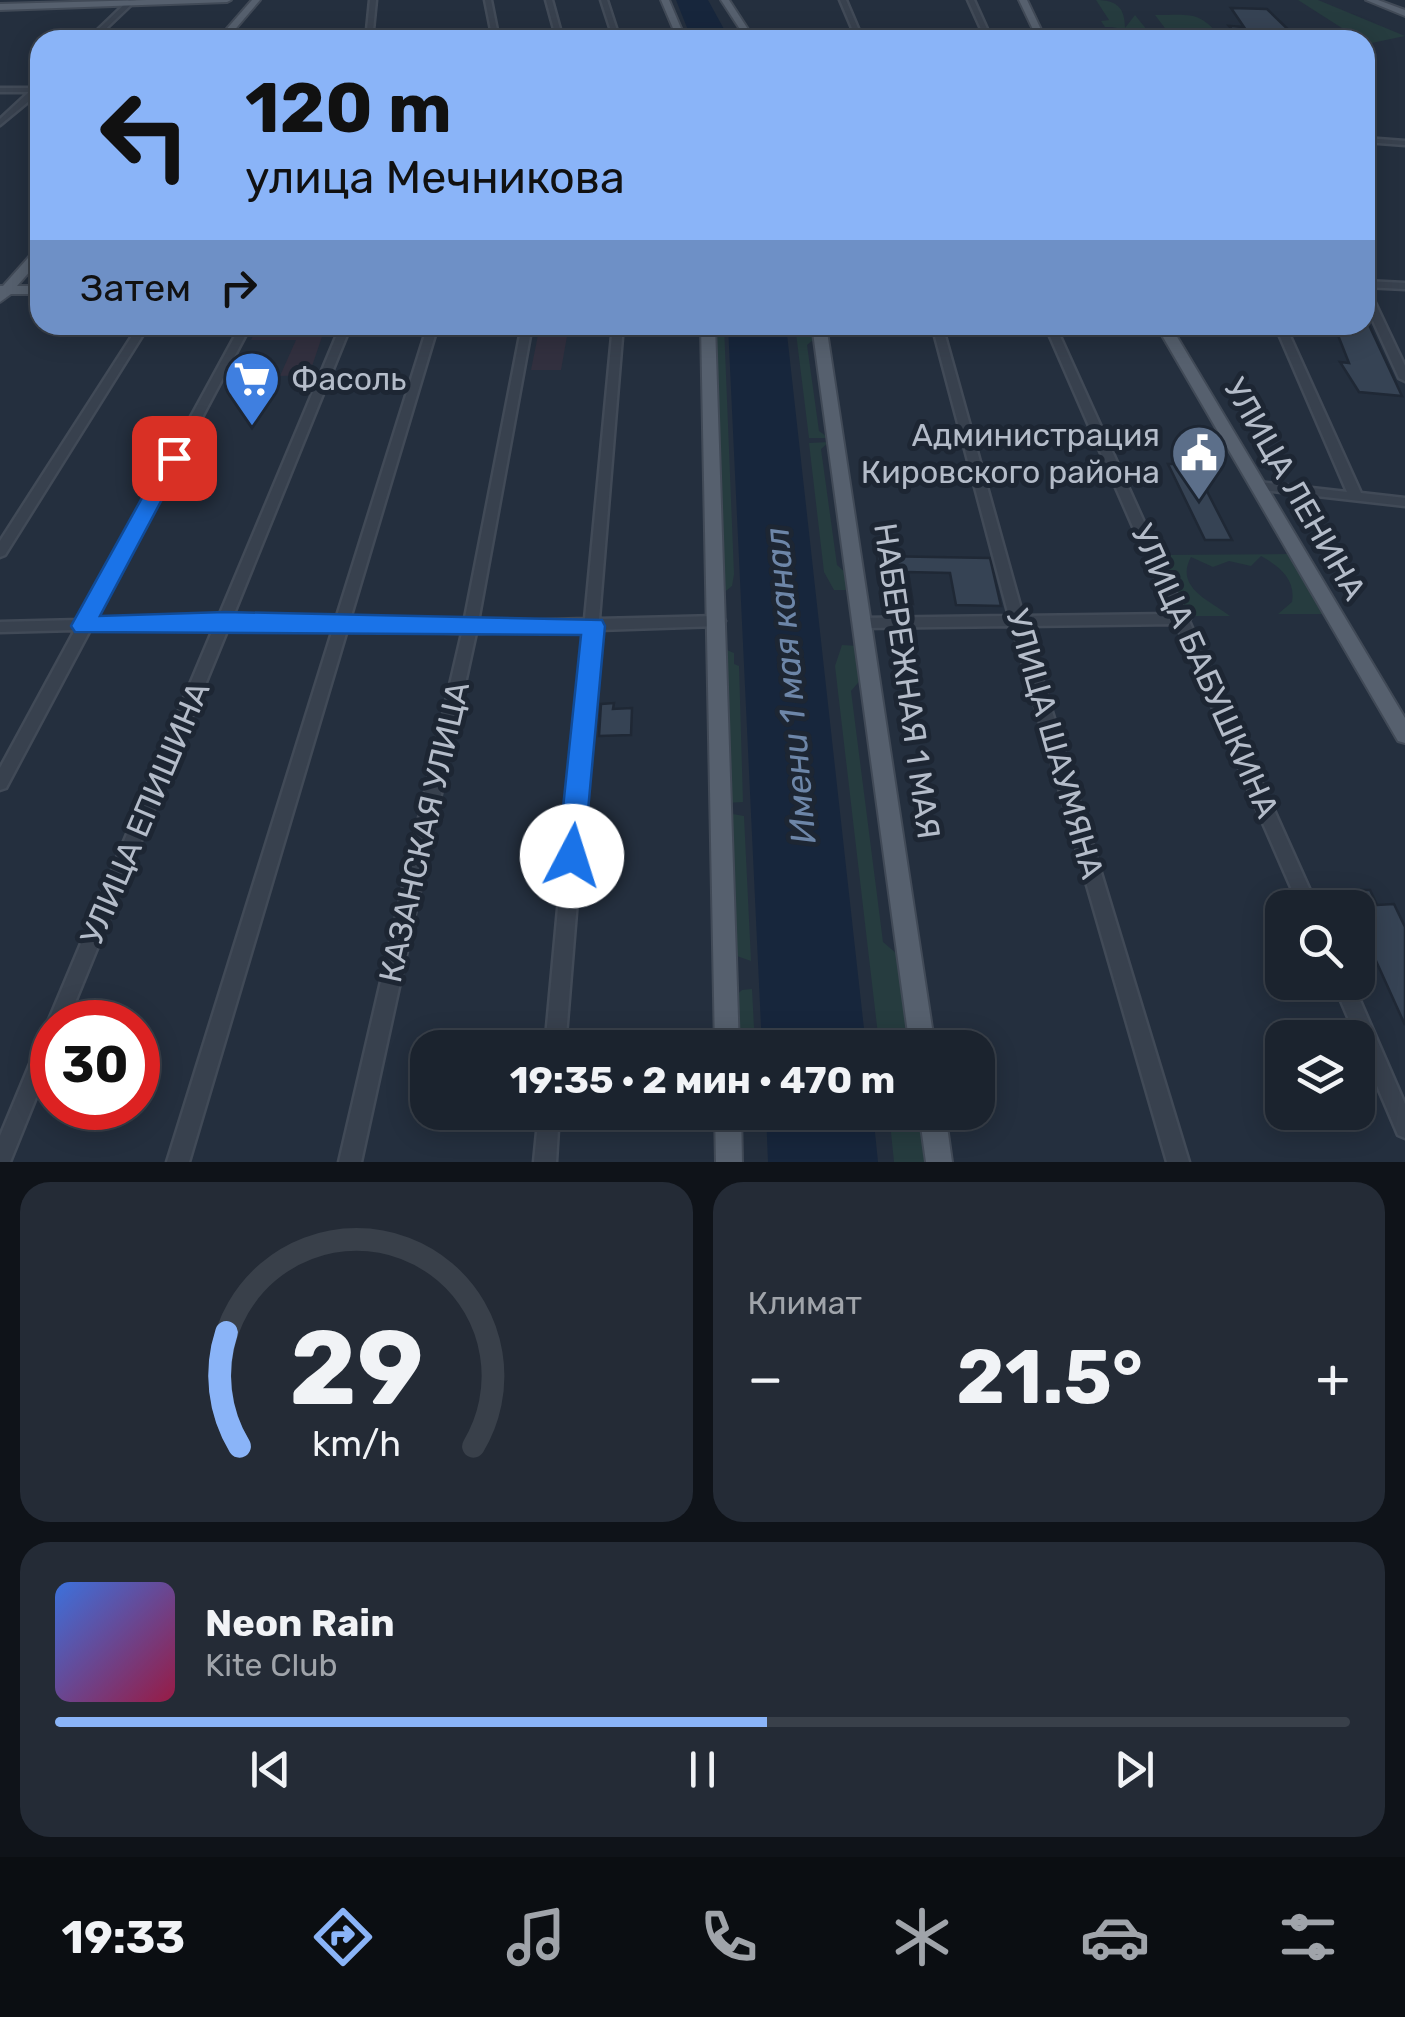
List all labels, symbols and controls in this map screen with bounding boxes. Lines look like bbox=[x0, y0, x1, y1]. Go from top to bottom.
text: 120 m bbox=[245, 67, 452, 150]
icon: left bbox=[80, 70, 210, 200]
text: улица Мечникова bbox=[245, 151, 625, 204]
icon: right bbox=[211, 260, 266, 315]
text: Затем bbox=[80, 265, 191, 311]
supermarket icon: Фасоль bbox=[222, 349, 282, 428]
place label: Фасоль bbox=[291, 360, 406, 398]
street label: УЛИЦА ЛЕНИНА bbox=[1216, 371, 1374, 607]
pin bbox=[132, 416, 217, 501]
place label: Администрация Кировского района bbox=[861, 416, 1160, 491]
public building icon: Администрация Кировского района bbox=[1169, 423, 1229, 502]
icon: arrive bbox=[147, 431, 202, 486]
street label: УЛИЦА БАБУШКИНА bbox=[1123, 518, 1287, 824]
street label: НАБЕРЕЖНАЯ 1 МАЯ bbox=[866, 521, 948, 841]
water label: Имени 1 мая канал bbox=[755, 526, 825, 846]
street label: УЛИЦА ШАУМЯНА bbox=[998, 605, 1112, 883]
street label: УЛИЦА ЕПИШИНА bbox=[72, 676, 218, 950]
street label: КАЗАНСКАЯ УЛИЦА bbox=[371, 678, 477, 986]
position arrow bbox=[520, 804, 624, 908]
map controls bbox=[1265, 890, 1375, 1130]
button: search bbox=[1265, 890, 1375, 1000]
speed limit sign: 30 bbox=[30, 1000, 160, 1130]
button: layers bbox=[1265, 1020, 1375, 1130]
text: 19:35 · 2 мин · 470 m bbox=[510, 1057, 895, 1103]
text: Климат bbox=[748, 1284, 862, 1322]
text: 29 bbox=[289, 1307, 423, 1430]
text: 21.5° bbox=[956, 1333, 1143, 1422]
text: − bbox=[748, 1346, 783, 1411]
text: + bbox=[1316, 1346, 1350, 1411]
text: km/h bbox=[312, 1423, 401, 1465]
text: Neon Rain bbox=[205, 1600, 395, 1646]
text: Kite Club bbox=[205, 1646, 338, 1684]
icon: previous bbox=[243, 1742, 298, 1797]
icon: pause bbox=[675, 1742, 730, 1797]
icon: next bbox=[1107, 1742, 1162, 1797]
icon: directions bbox=[308, 1902, 378, 1972]
icon: music bbox=[501, 1902, 571, 1972]
icon: phone bbox=[694, 1902, 764, 1972]
icon: climate bbox=[887, 1902, 957, 1972]
icon: car bbox=[1080, 1902, 1150, 1972]
icon: filters bbox=[1273, 1902, 1343, 1972]
text: 19:33 bbox=[62, 1911, 185, 1964]

